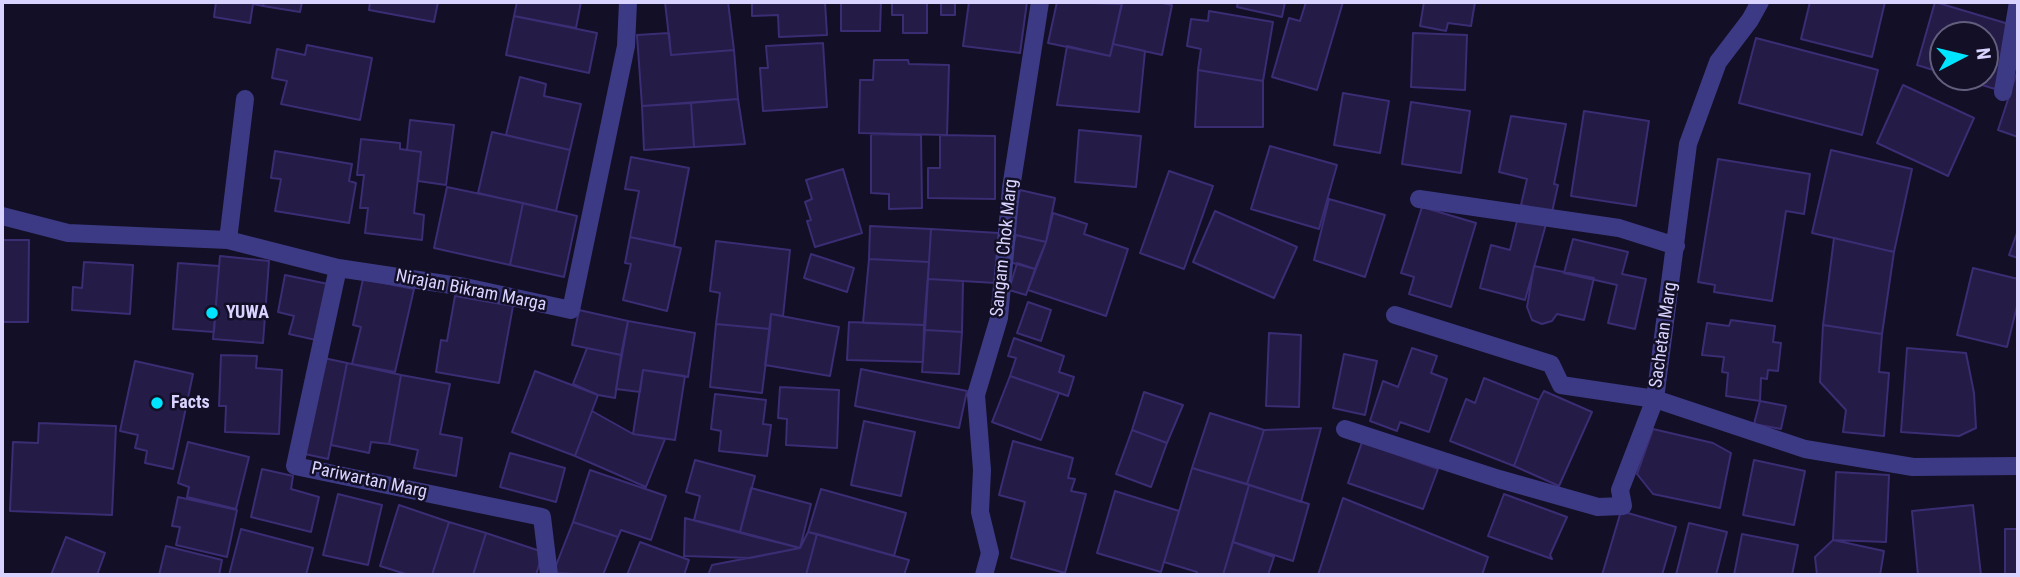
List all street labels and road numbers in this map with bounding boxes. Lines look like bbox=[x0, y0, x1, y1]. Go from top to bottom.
street label: Sangam Chok Marg bbox=[987, 178, 1023, 318]
street label: Nirajan Bikram Marga bbox=[394, 266, 548, 316]
street label: Sachetan Marg bbox=[1646, 281, 1682, 389]
street label: Pariwartan Marg bbox=[309, 458, 429, 504]

